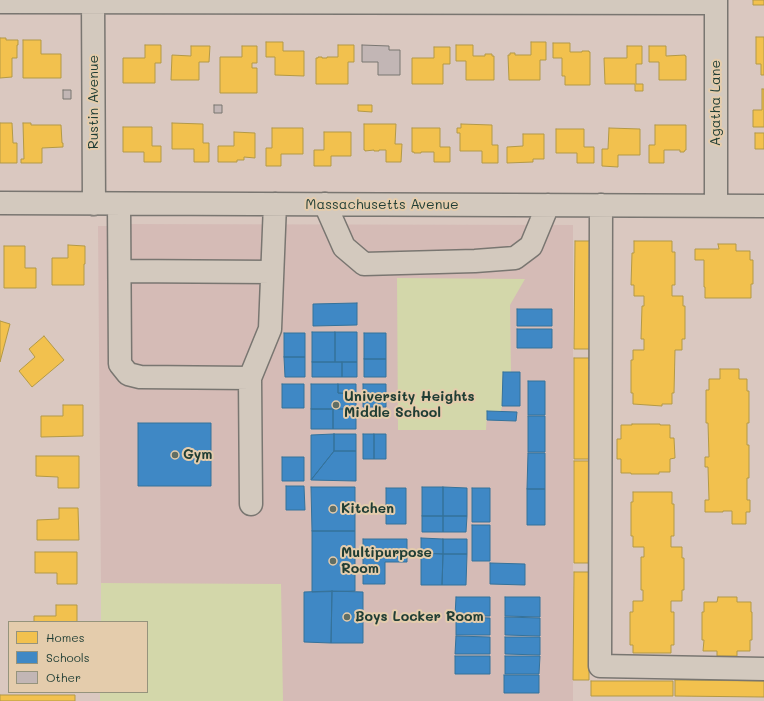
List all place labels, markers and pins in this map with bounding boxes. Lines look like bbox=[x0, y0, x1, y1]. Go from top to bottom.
place label: University Heights Middle School bbox=[344, 389, 475, 422]
marker: University Heights Middle School bbox=[331, 400, 341, 410]
place label: Gym bbox=[183, 447, 212, 463]
marker: Gym bbox=[170, 450, 180, 460]
place label: Kitchen bbox=[341, 501, 394, 517]
marker: Kitchen bbox=[328, 504, 338, 514]
place label: Multipurpose Room bbox=[341, 545, 432, 578]
marker: Multipurpose Room bbox=[328, 556, 338, 566]
place label: Boys Locker Room bbox=[355, 609, 484, 625]
marker: Boys Locker Room bbox=[342, 612, 352, 622]

